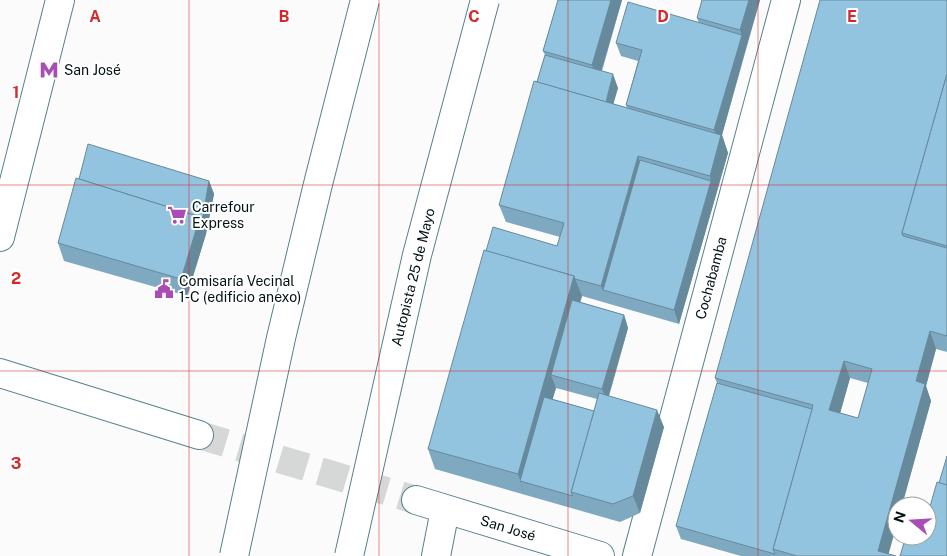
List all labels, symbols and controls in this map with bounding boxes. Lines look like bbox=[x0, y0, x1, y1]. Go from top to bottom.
text: A bbox=[89, 7, 101, 26]
text: B bbox=[279, 7, 290, 26]
text: C bbox=[468, 7, 480, 26]
text: D bbox=[657, 7, 669, 26]
text: E bbox=[847, 7, 857, 26]
metro station icon: San José bbox=[38, 59, 60, 81]
place label: San José bbox=[64, 62, 121, 78]
text: 1 bbox=[13, 83, 19, 102]
place label: Carrefour Express bbox=[192, 199, 255, 231]
supermarket icon: Carrefour Express bbox=[166, 204, 188, 226]
street label: Autopista 25 de Mayo bbox=[388, 206, 438, 348]
street label: Cochabamba bbox=[692, 235, 730, 321]
text: 2 bbox=[11, 269, 21, 288]
place label: Comisaría Vecinal 1-C (edificio anexo) bbox=[179, 273, 301, 305]
public building icon: Comisaría Vecinal 1-C (edificio anexo) bbox=[153, 278, 175, 300]
text: 3 bbox=[11, 454, 21, 473]
north arrow bbox=[887, 496, 937, 546]
text: N bbox=[890, 509, 909, 525]
street label: San José bbox=[478, 512, 538, 544]

